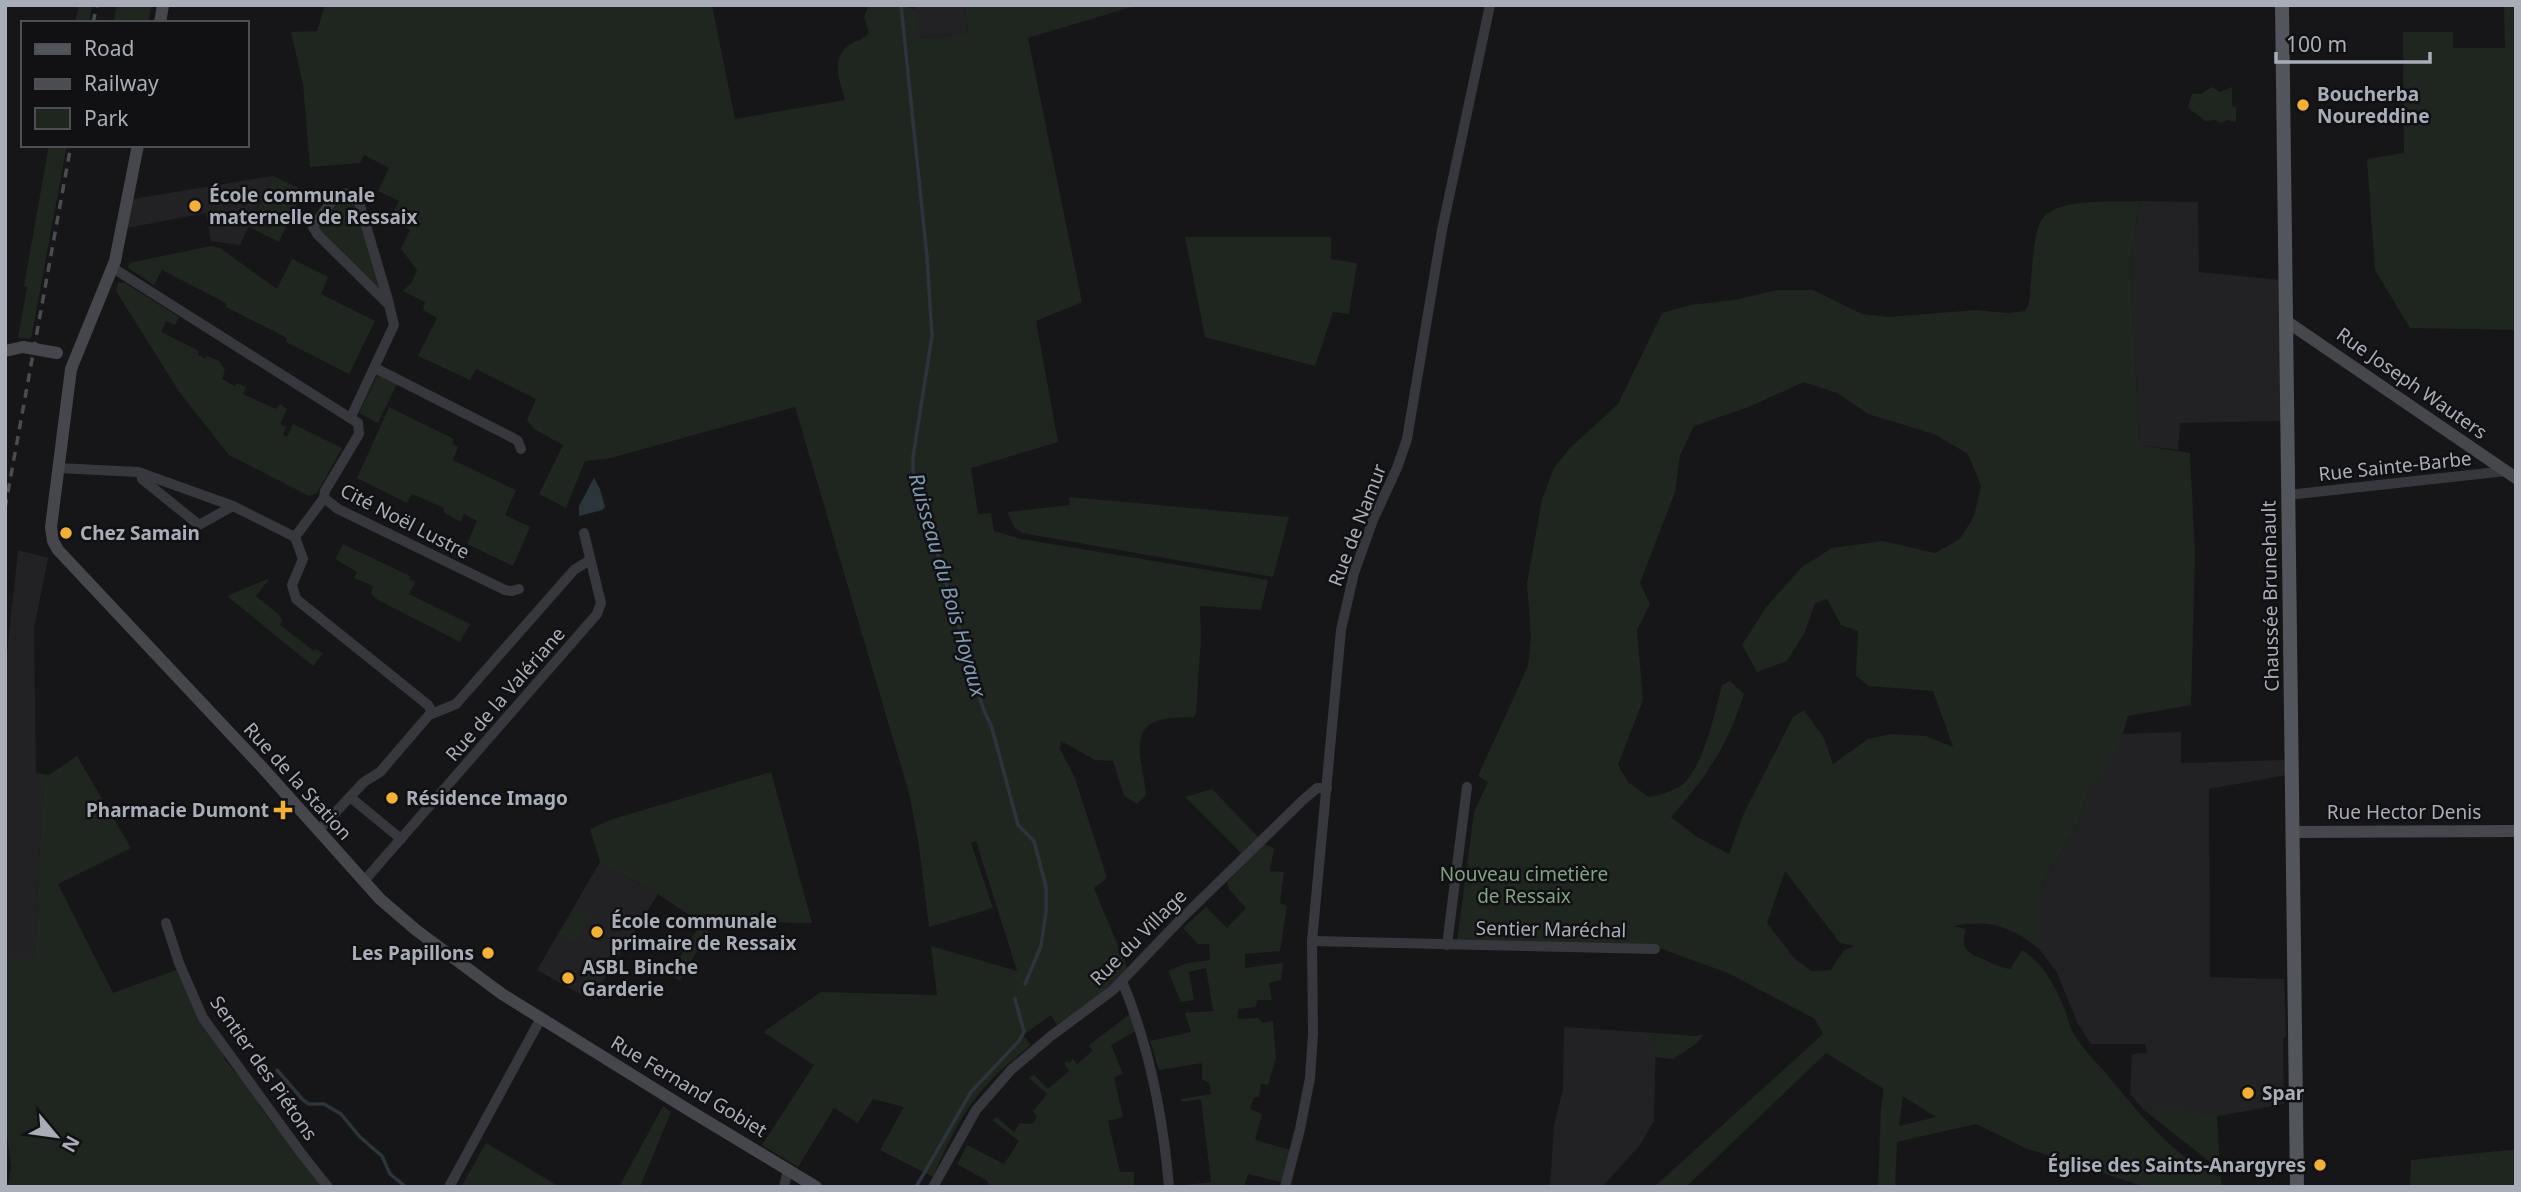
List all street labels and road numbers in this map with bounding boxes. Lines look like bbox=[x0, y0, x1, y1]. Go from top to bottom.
street label: Rue Joseph Wauters bbox=[2332, 321, 2492, 445]
street label: Rue Sainte-Barbe bbox=[2317, 445, 2473, 487]
street label: Rue de Namur bbox=[1322, 460, 1392, 590]
street label: Cité Noël Lustre bbox=[336, 477, 474, 565]
street label: Chaussée Brunehault bbox=[2255, 500, 2285, 692]
street label: Rue de la Valériane bbox=[439, 621, 571, 767]
street label: Rue de la Station bbox=[238, 717, 358, 845]
street label: Rue Hector Denis bbox=[2327, 799, 2481, 825]
street label: Rue du Village bbox=[1084, 883, 1192, 991]
street label: Sentier Maréchal bbox=[1475, 915, 1627, 943]
street label: Sentier des Piétons bbox=[204, 991, 324, 1145]
street label: Rue Fernand Gobiet bbox=[606, 1029, 772, 1143]

